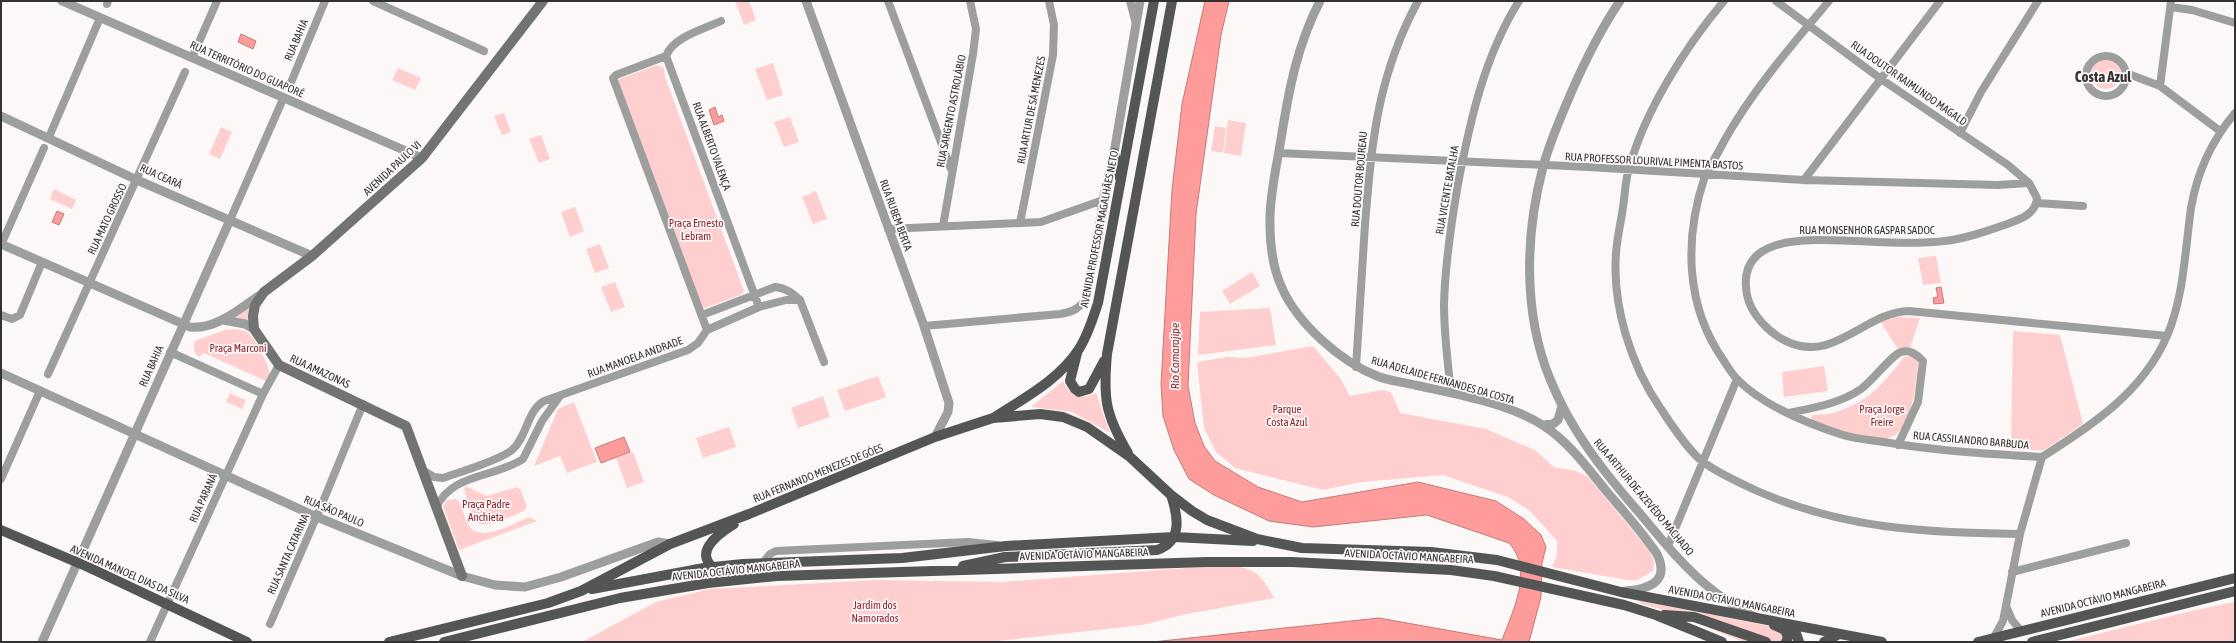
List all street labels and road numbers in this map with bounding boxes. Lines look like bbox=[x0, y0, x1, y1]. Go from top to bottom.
street label: RUA BAHIA bbox=[282, 17, 310, 63]
street label: RUA TERRITÓRIO DO GUAPORÉ bbox=[188, 38, 306, 100]
street label: RUA DOUTOR RAIMUNDO MAGALD bbox=[1849, 38, 1969, 128]
street label: RUA SARGENTO ASTROLÁBIO bbox=[934, 54, 968, 168]
street label: RUA ARTUR DE SÁ MENEZES bbox=[1015, 55, 1047, 165]
street label: RUA ALBERTO VALENÇA bbox=[690, 100, 734, 192]
street label: RUA DOUTOR BOUREAU bbox=[1349, 131, 1369, 227]
street label: AVENIDA PAULO VI bbox=[361, 138, 423, 198]
street label: RUA VICENTE BATALHA bbox=[1433, 144, 1461, 235]
street label: AVENIDA PROFESSOR MAGALHÃES NETO bbox=[1078, 150, 1120, 308]
street label: RUA PROFESSOR LOURIVAL PIMENTA BASTOS bbox=[1565, 150, 1744, 172]
street label: RUA CEARÁ bbox=[138, 161, 184, 191]
street label: RUA RUBEM BERTA bbox=[878, 178, 915, 253]
street label: RUA MATO GROSSO bbox=[85, 182, 129, 256]
street label: RUA MONSENHOR GASPAR SADOC bbox=[1799, 224, 1935, 236]
street label: RUA MANOELA ANDRADE bbox=[586, 334, 684, 380]
street label: RUA BAHIA bbox=[137, 343, 166, 389]
street label: RUA AMAZONAS bbox=[288, 352, 352, 390]
street label: RUA ADELAIDE FERNANDES DA COSTA bbox=[1370, 354, 1517, 406]
street label: RUA CASSILANDRO BARBUDA bbox=[1913, 429, 2030, 451]
street label: RUA ARTHUR DE AZEVÊDO MACHADO bbox=[1592, 436, 1696, 558]
street label: RUA FERNANDO MENEZES DE GÓES bbox=[751, 441, 885, 505]
street label: RUA PARANÁ bbox=[187, 471, 219, 524]
street label: RUA SÃO PAULO bbox=[302, 493, 366, 529]
street label: RUA SANTA CATARINA bbox=[265, 511, 311, 596]
street label: AVENIDA MANOEL DIAS DA SILVA bbox=[69, 542, 192, 606]
street label: AVENIDA OCTÁVIO MANGABEIRA bbox=[1019, 546, 1149, 562]
street label: AVENIDA OCTÁVIO MANGABEIRA bbox=[1344, 547, 1474, 565]
street label: AVENIDA OCTÁVIO MANGABEIRA bbox=[671, 557, 801, 583]
street label: AVENIDA OCTÁVIO MANGABEIRA bbox=[2039, 576, 2167, 619]
street label: AVENIDA OCTÁVIO MANGABEIRA bbox=[1668, 583, 1797, 619]

